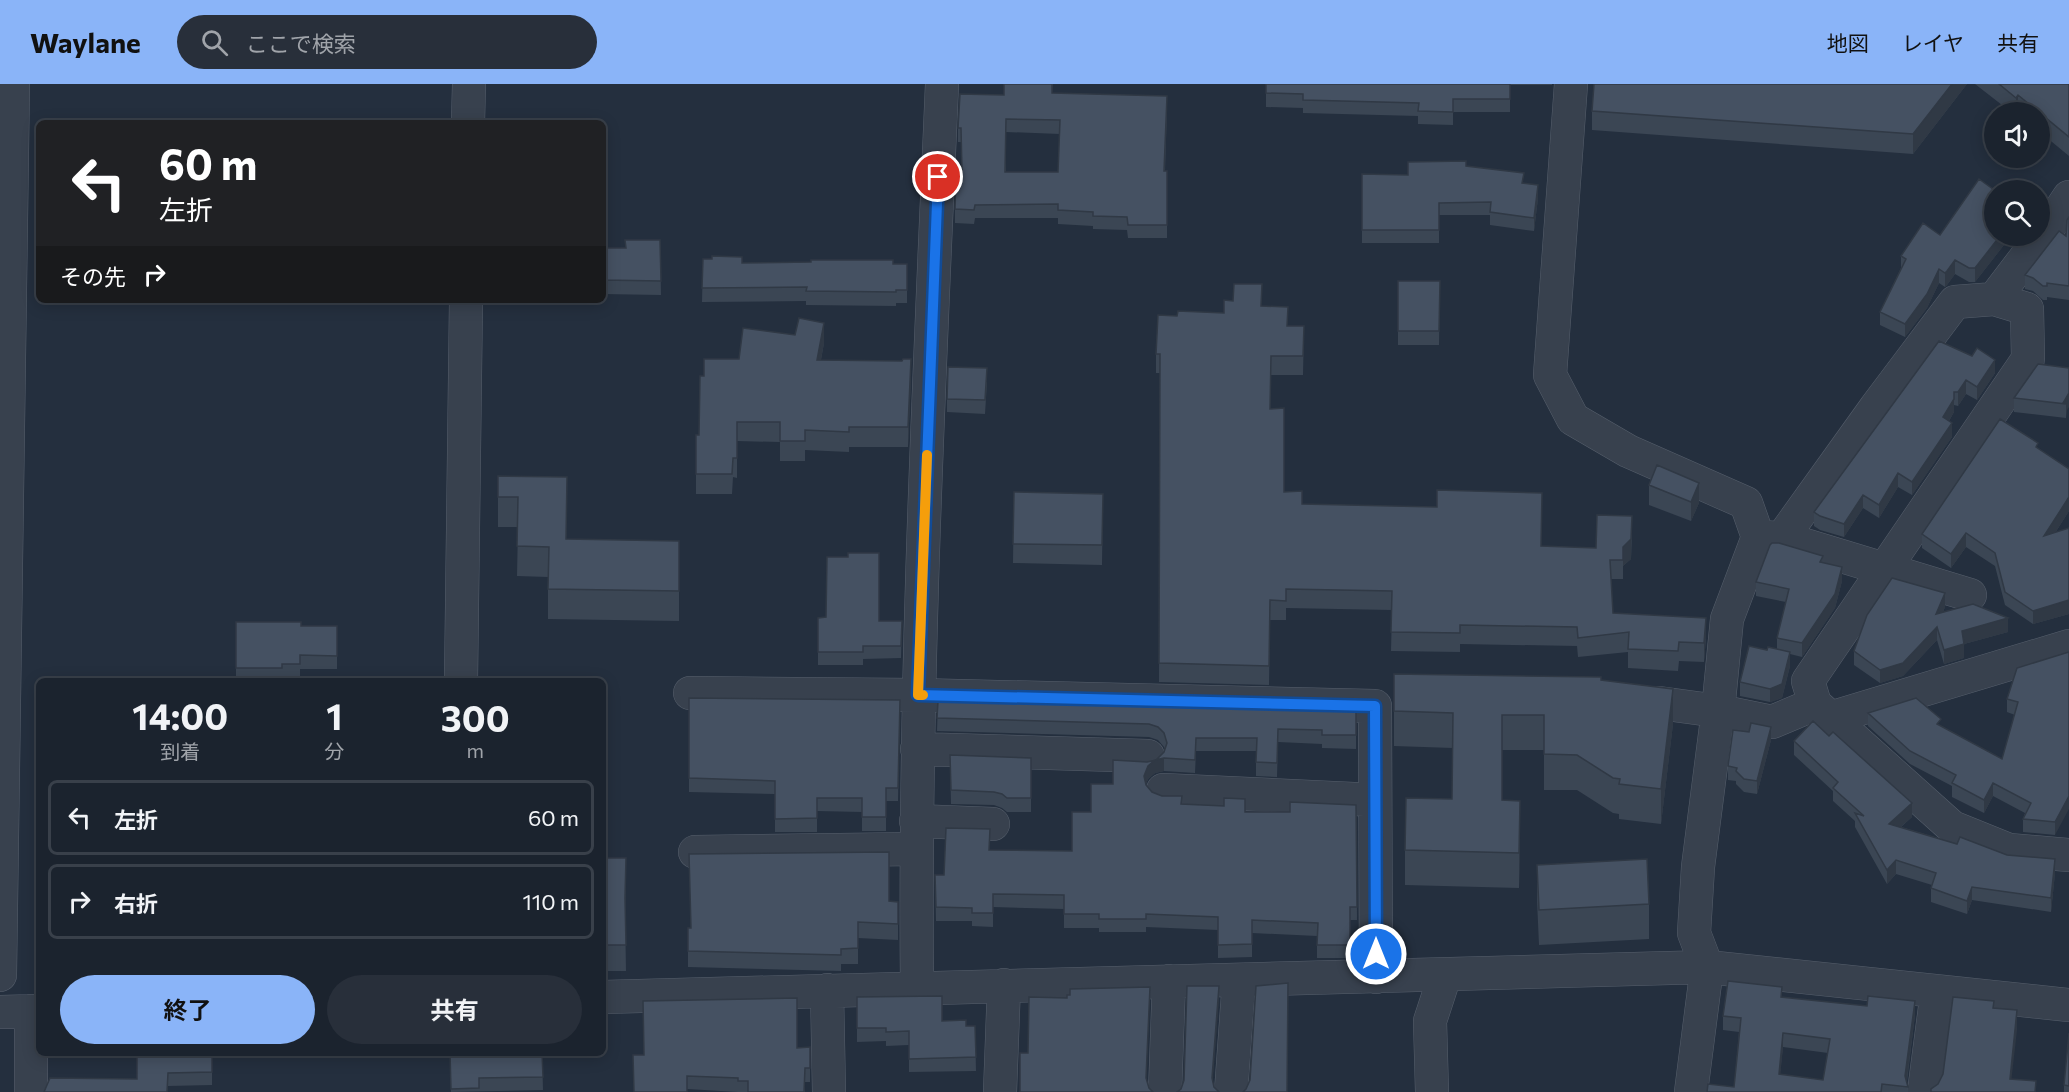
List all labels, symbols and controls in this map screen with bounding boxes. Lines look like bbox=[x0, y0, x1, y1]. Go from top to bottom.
search box bbox=[177, 15, 597, 69]
text: Waylane bbox=[30, 25, 141, 59]
icon: search bbox=[198, 26, 231, 59]
text: ここで検索 bbox=[246, 30, 356, 57]
text: 地図 bbox=[1827, 30, 1869, 55]
text: レイヤ bbox=[1902, 30, 1964, 55]
text: 共有 bbox=[1997, 30, 2039, 55]
map controls bbox=[1984, 102, 2050, 246]
button: sound bbox=[1984, 102, 2050, 168]
text: 60 m bbox=[159, 137, 258, 189]
icon: left bbox=[60, 144, 138, 222]
pin bbox=[912, 151, 963, 202]
icon: arrive bbox=[921, 160, 954, 193]
button: search bbox=[1984, 180, 2050, 246]
text: 左折 bbox=[159, 193, 213, 226]
icon: right bbox=[138, 258, 171, 291]
text: その先 bbox=[60, 263, 126, 290]
text: 14:00 bbox=[132, 693, 228, 737]
text: 1 bbox=[326, 693, 343, 737]
text: 300 bbox=[441, 695, 510, 739]
text: m bbox=[466, 738, 484, 762]
text: 到着 bbox=[160, 739, 200, 763]
text: 分 bbox=[324, 739, 344, 763]
icon: left bbox=[63, 801, 96, 834]
text: 60 m bbox=[528, 804, 579, 831]
text: 左折 bbox=[114, 806, 158, 833]
icon: right bbox=[63, 885, 96, 918]
text: 110 m bbox=[522, 888, 579, 915]
text: 右折 bbox=[114, 890, 158, 917]
position arrow bbox=[1344, 922, 1408, 986]
button: 終了 bbox=[60, 975, 315, 1044]
button: 共有 bbox=[327, 975, 582, 1044]

